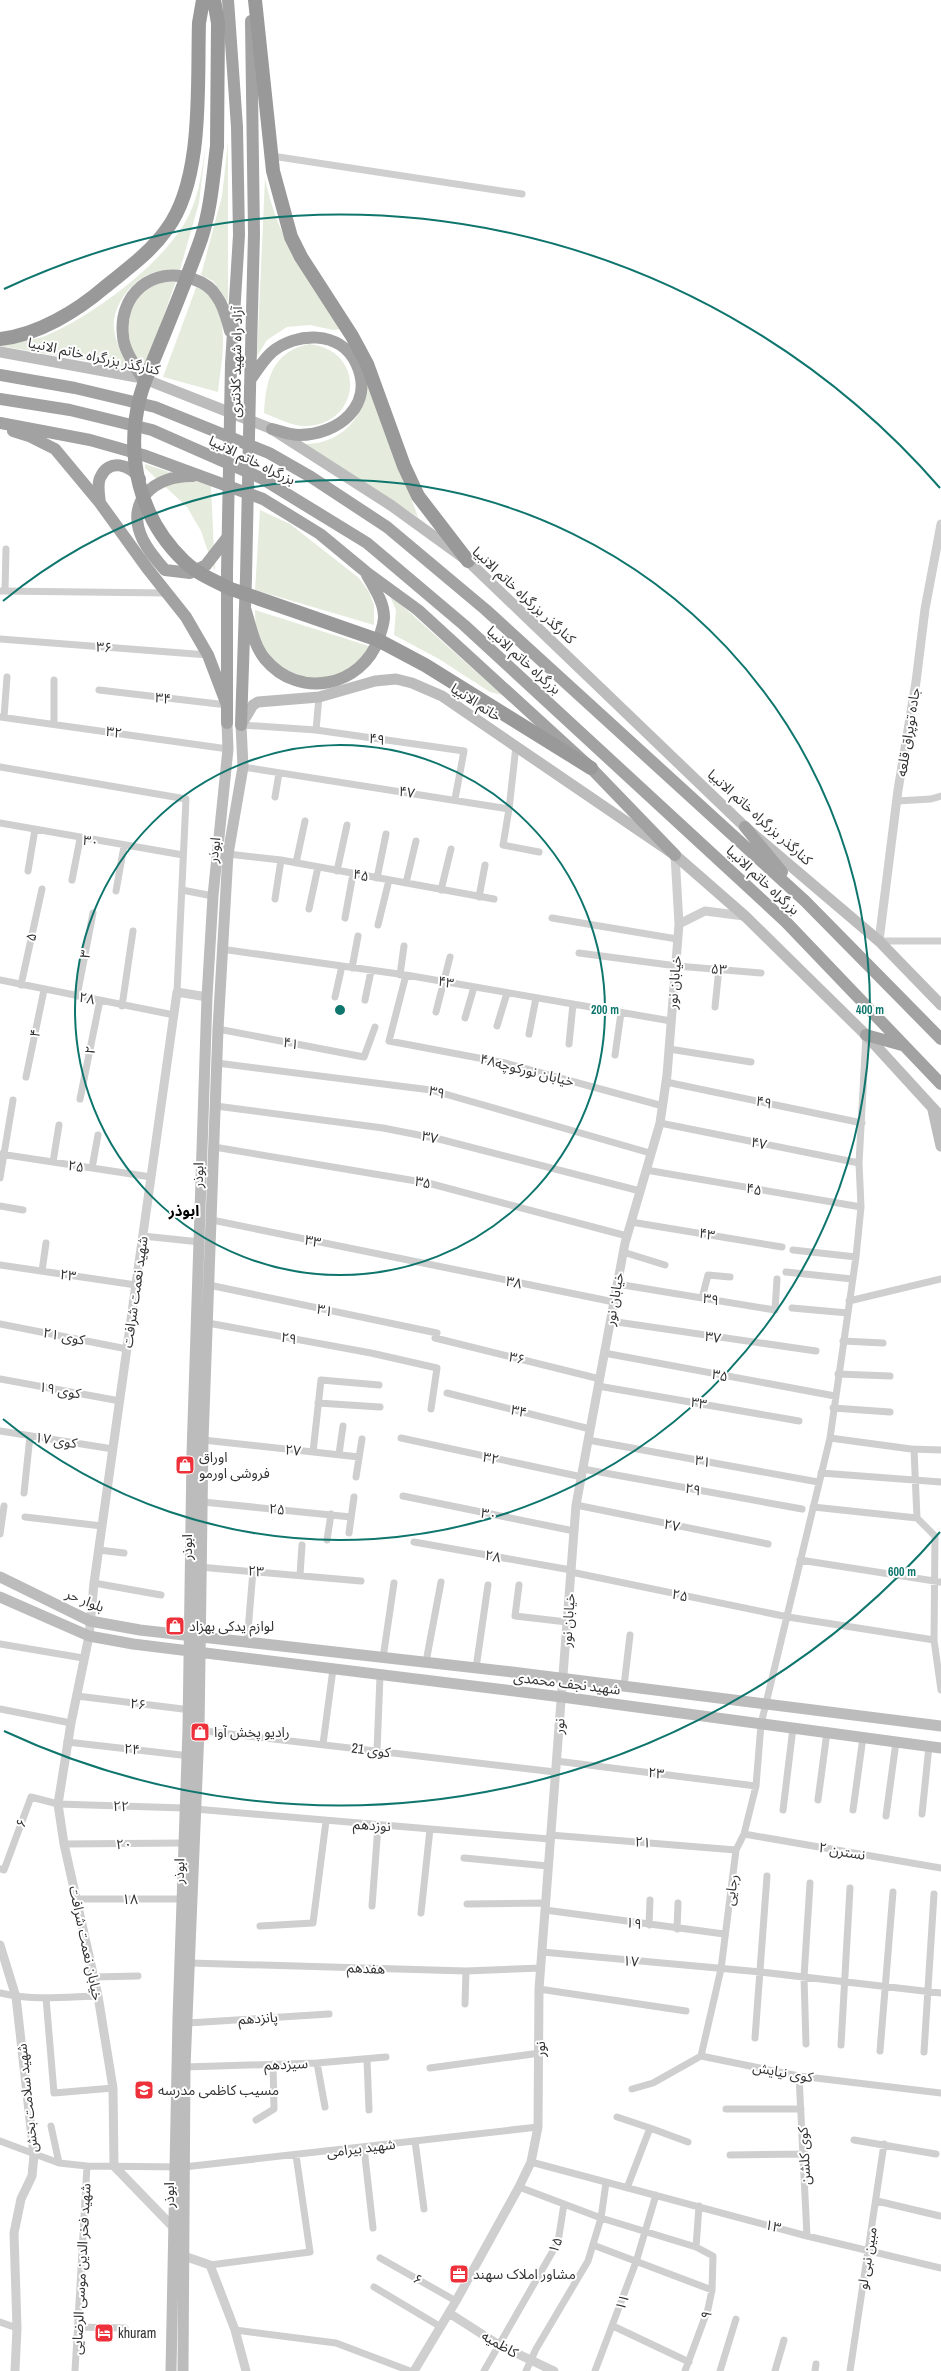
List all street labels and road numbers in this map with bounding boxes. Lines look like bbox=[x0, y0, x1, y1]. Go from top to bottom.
street label: آزاد راه شهید کلانتری bbox=[226, 305, 246, 418]
street label: کنارگذر بزرگراه خاتم الانبیا bbox=[26, 333, 162, 381]
street label: بزرگراه خاتم الانبیا bbox=[205, 431, 298, 491]
street label: کنارگذر بزرگراه خاتم الانبیا bbox=[467, 542, 580, 649]
street label: بزرگراه خاتم الانبیا bbox=[482, 622, 565, 700]
street label: ۳۶ bbox=[95, 637, 113, 657]
street label: خاتم الانبیا bbox=[446, 679, 505, 727]
street label: جاده توپراق قلعه bbox=[892, 686, 925, 778]
street label: ۳۴ bbox=[154, 688, 172, 708]
street label: ۳۲ bbox=[105, 722, 123, 742]
street label: ۴۹ bbox=[368, 729, 386, 749]
street label: کنارگذر بزرگراه خاتم الانبیا bbox=[703, 765, 816, 870]
street label: ۴۷ bbox=[398, 782, 416, 802]
street label: ۳۰ bbox=[82, 831, 100, 851]
street label: ابوذر bbox=[203, 836, 224, 865]
street label: بزرگراه خاتم الانبیا bbox=[721, 841, 804, 920]
street label: ۴۵ bbox=[352, 865, 370, 885]
street label: ۵ bbox=[21, 931, 41, 943]
street label: ۳ bbox=[75, 948, 95, 960]
street label: خیابان نور bbox=[663, 954, 685, 1011]
street label: ۵۳ bbox=[710, 959, 728, 979]
street label: ۴۳ bbox=[437, 972, 455, 992]
street label: ۲۸ bbox=[78, 988, 96, 1008]
street label: ۴ bbox=[25, 1027, 45, 1039]
street label: ۴۱ bbox=[281, 1033, 301, 1053]
street label: ۲ bbox=[80, 1044, 100, 1056]
street label: خیابان نورکوچه۴۸ bbox=[478, 1050, 576, 1091]
street label: ۳۹ bbox=[427, 1081, 447, 1103]
street label: ۴۹ bbox=[754, 1092, 774, 1112]
street label: ۳۷ bbox=[420, 1127, 440, 1147]
street label: ۴۷ bbox=[749, 1133, 769, 1153]
street label: ۲۵ bbox=[67, 1156, 85, 1176]
street label: ابوذر bbox=[189, 1162, 207, 1189]
street label: ۳۵ bbox=[413, 1172, 433, 1192]
street label: ۴۵ bbox=[745, 1179, 763, 1199]
street label: ۴۳ bbox=[698, 1224, 716, 1244]
street label: ۳۳ bbox=[303, 1231, 323, 1251]
street label: شهید نعمت شرافت bbox=[118, 1235, 152, 1349]
street label: ۲۳ bbox=[59, 1265, 77, 1285]
street label: خیابان نور bbox=[600, 1271, 628, 1328]
street label: ۳۸ bbox=[504, 1272, 524, 1292]
street label: ۳۹ bbox=[702, 1289, 720, 1309]
street label: ۳۱ bbox=[315, 1300, 335, 1320]
street label: کوی ۲۱ bbox=[42, 1323, 87, 1349]
street label: ۳۷ bbox=[704, 1327, 722, 1347]
street label: ۲۹ bbox=[280, 1328, 298, 1348]
street label: ۳۶ bbox=[507, 1347, 527, 1369]
street label: ۳۵ bbox=[710, 1365, 730, 1385]
street label: کوی ۱۹ bbox=[38, 1377, 83, 1403]
street label: ۳۳ bbox=[690, 1393, 708, 1413]
street label: ۳۴ bbox=[509, 1400, 529, 1422]
street label: کوی ۱۷ bbox=[34, 1428, 78, 1452]
street label: ۲۷ bbox=[284, 1440, 302, 1460]
street label: ۳۲ bbox=[481, 1448, 501, 1468]
street label: ۳۱ bbox=[694, 1451, 712, 1471]
street label: ۲۹ bbox=[683, 1479, 703, 1499]
street label: ۲۵ bbox=[268, 1499, 286, 1519]
street label: ۳۰ bbox=[479, 1504, 499, 1524]
street label: ۲۷ bbox=[662, 1515, 682, 1535]
street label: ابوذر bbox=[178, 1534, 196, 1561]
street label: ۲۸ bbox=[484, 1546, 502, 1566]
street label: ۲۳ bbox=[247, 1561, 265, 1581]
street label: بلوار حر bbox=[62, 1584, 107, 1616]
street label: ۲۵ bbox=[670, 1585, 690, 1605]
street label: خیابان نور bbox=[557, 1593, 579, 1648]
street label: شهید نجف محمدی bbox=[512, 1668, 622, 1698]
street label: ۲۶ bbox=[129, 1694, 147, 1714]
street label: نور bbox=[549, 1717, 569, 1736]
street label: ۲۴ bbox=[123, 1739, 141, 1759]
street label: کوی 21 bbox=[351, 1739, 392, 1761]
street label: ۲۳ bbox=[647, 1763, 665, 1783]
street label: ۲۲ bbox=[113, 1797, 129, 1815]
street label: نوزدهم bbox=[352, 1815, 392, 1837]
street label: ۶ bbox=[11, 1816, 31, 1830]
street label: ۲۱ bbox=[634, 1832, 652, 1852]
street label: ۲۰ bbox=[116, 1835, 132, 1853]
street label: نسترن ۲ bbox=[817, 1838, 867, 1864]
street label: ابوذر bbox=[170, 1858, 188, 1885]
street label: رجایی bbox=[720, 1873, 742, 1907]
street label: خیابان نعمت شرافت bbox=[65, 1884, 107, 2002]
street label: ۱۸ bbox=[122, 1890, 138, 1908]
street label: ۱۹ bbox=[625, 1913, 643, 1933]
street label: ۱۷ bbox=[622, 1951, 640, 1971]
street label: هفدهم bbox=[346, 1958, 385, 1980]
street label: پانزدهم bbox=[238, 2008, 279, 2030]
street label: نور bbox=[531, 2041, 549, 2058]
street label: شهید سلامت بخش bbox=[12, 2043, 42, 2153]
street label: سیزدهم bbox=[264, 2054, 308, 2076]
street label: کوی نیایش bbox=[751, 2058, 815, 2086]
street label: کوی کلشن bbox=[793, 2126, 815, 2186]
street label: شهید بیرامی bbox=[326, 2135, 396, 2161]
street label: ابوذر bbox=[160, 2182, 178, 2209]
street label: شهید فخر الدین موسی الرضایی bbox=[68, 2183, 94, 2355]
street label: ۱۳ bbox=[763, 2215, 783, 2237]
street label: مبین نبی لو bbox=[853, 2225, 881, 2291]
street label: ۱۵ bbox=[544, 2234, 566, 2256]
street label: ۶ bbox=[410, 2269, 426, 2289]
street label: ۱۱ bbox=[611, 2291, 633, 2313]
street label: ۹ bbox=[696, 2308, 716, 2322]
street label: کاظمیه bbox=[478, 2326, 522, 2362]

